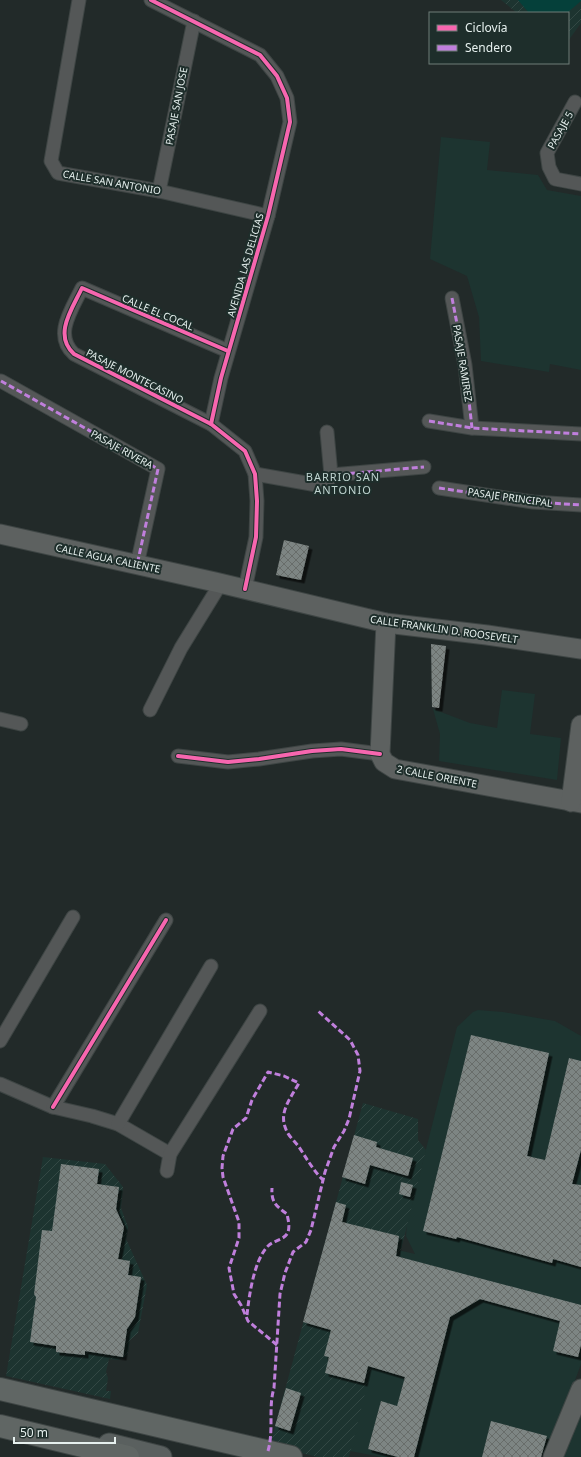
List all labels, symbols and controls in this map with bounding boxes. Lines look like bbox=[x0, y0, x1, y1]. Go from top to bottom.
legend bbox=[429, 12, 569, 64]
text: Ciclovía bbox=[465, 19, 507, 36]
text: Sendero bbox=[465, 39, 512, 56]
street label: PASAJE SAN JOSE bbox=[162, 66, 190, 146]
street label: PASAJE 5 bbox=[544, 108, 576, 151]
street label: CALLE SAN ANTONIO bbox=[62, 166, 162, 198]
street label: AVENIDA LAS DELICIAS bbox=[223, 211, 267, 319]
street label: CALLE EL COCAL bbox=[120, 291, 196, 333]
street label: PASAJE RAMIREZ bbox=[450, 323, 476, 403]
street label: PASAJE MONTECASINO bbox=[84, 345, 186, 407]
street label: PASAJE RIVERA bbox=[88, 426, 156, 472]
district label: BARRIO SAN ANTONIO bbox=[306, 469, 380, 497]
street label: PASAJE PRINCIPAL bbox=[467, 484, 553, 510]
street label: CALLE AGUA CALIENTE bbox=[54, 540, 162, 576]
street label: CALLE FRANKLIN D. ROOSEVELT bbox=[369, 612, 519, 646]
street label: 2 CALLE ORIENTE bbox=[396, 761, 478, 791]
scale bar bbox=[14, 1419, 115, 1445]
text: 50 m bbox=[20, 1424, 48, 1441]

